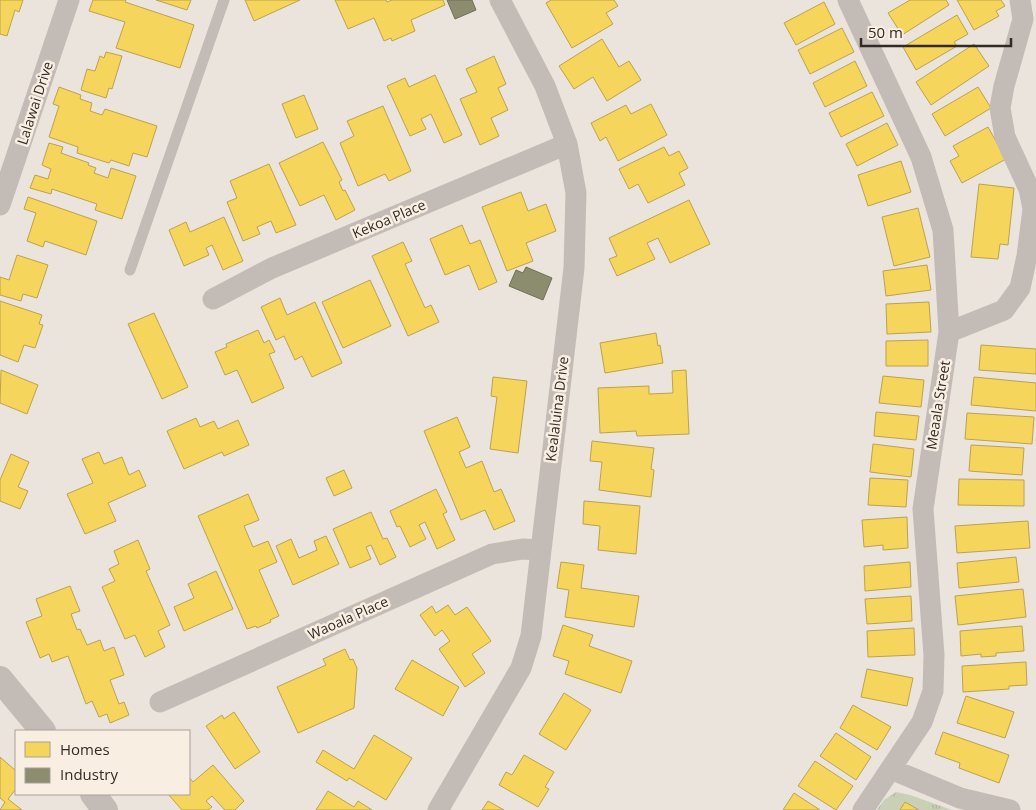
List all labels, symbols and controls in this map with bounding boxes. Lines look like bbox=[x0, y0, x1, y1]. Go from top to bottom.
scale bar bbox=[861, 15, 1011, 47]
text: 50 m bbox=[868, 22, 903, 42]
street label: Lalawai Drive bbox=[12, 59, 57, 147]
street label: Kekoa Place bbox=[349, 195, 429, 243]
street label: Kealaluina Drive bbox=[541, 355, 572, 462]
street label: Meaala Street bbox=[921, 359, 954, 451]
street label: Waoala Place bbox=[305, 591, 391, 644]
legend bbox=[15, 730, 190, 795]
text: Homes bbox=[60, 739, 110, 759]
text: Industry bbox=[60, 764, 118, 784]

